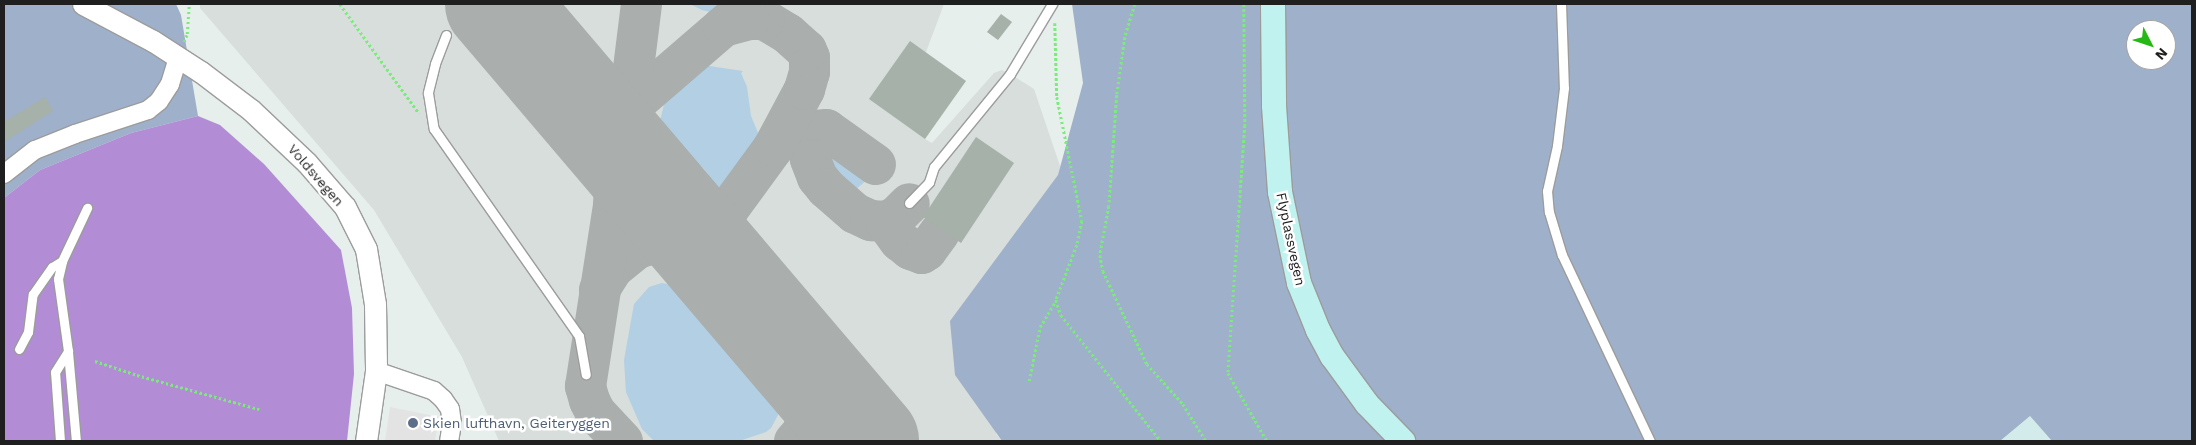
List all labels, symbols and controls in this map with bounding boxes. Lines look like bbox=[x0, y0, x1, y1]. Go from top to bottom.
north arrow bbox=[2126, 20, 2176, 70]
text: N bbox=[2152, 45, 2171, 63]
street label: Voldsvegen bbox=[285, 141, 347, 209]
street label: Flyplassvegen bbox=[1273, 191, 1309, 287]
place label: Skien lufthavn, Geiteryggen bbox=[423, 415, 610, 431]
marker: Skien lufthavn, Geiteryggen bbox=[407, 417, 419, 429]

